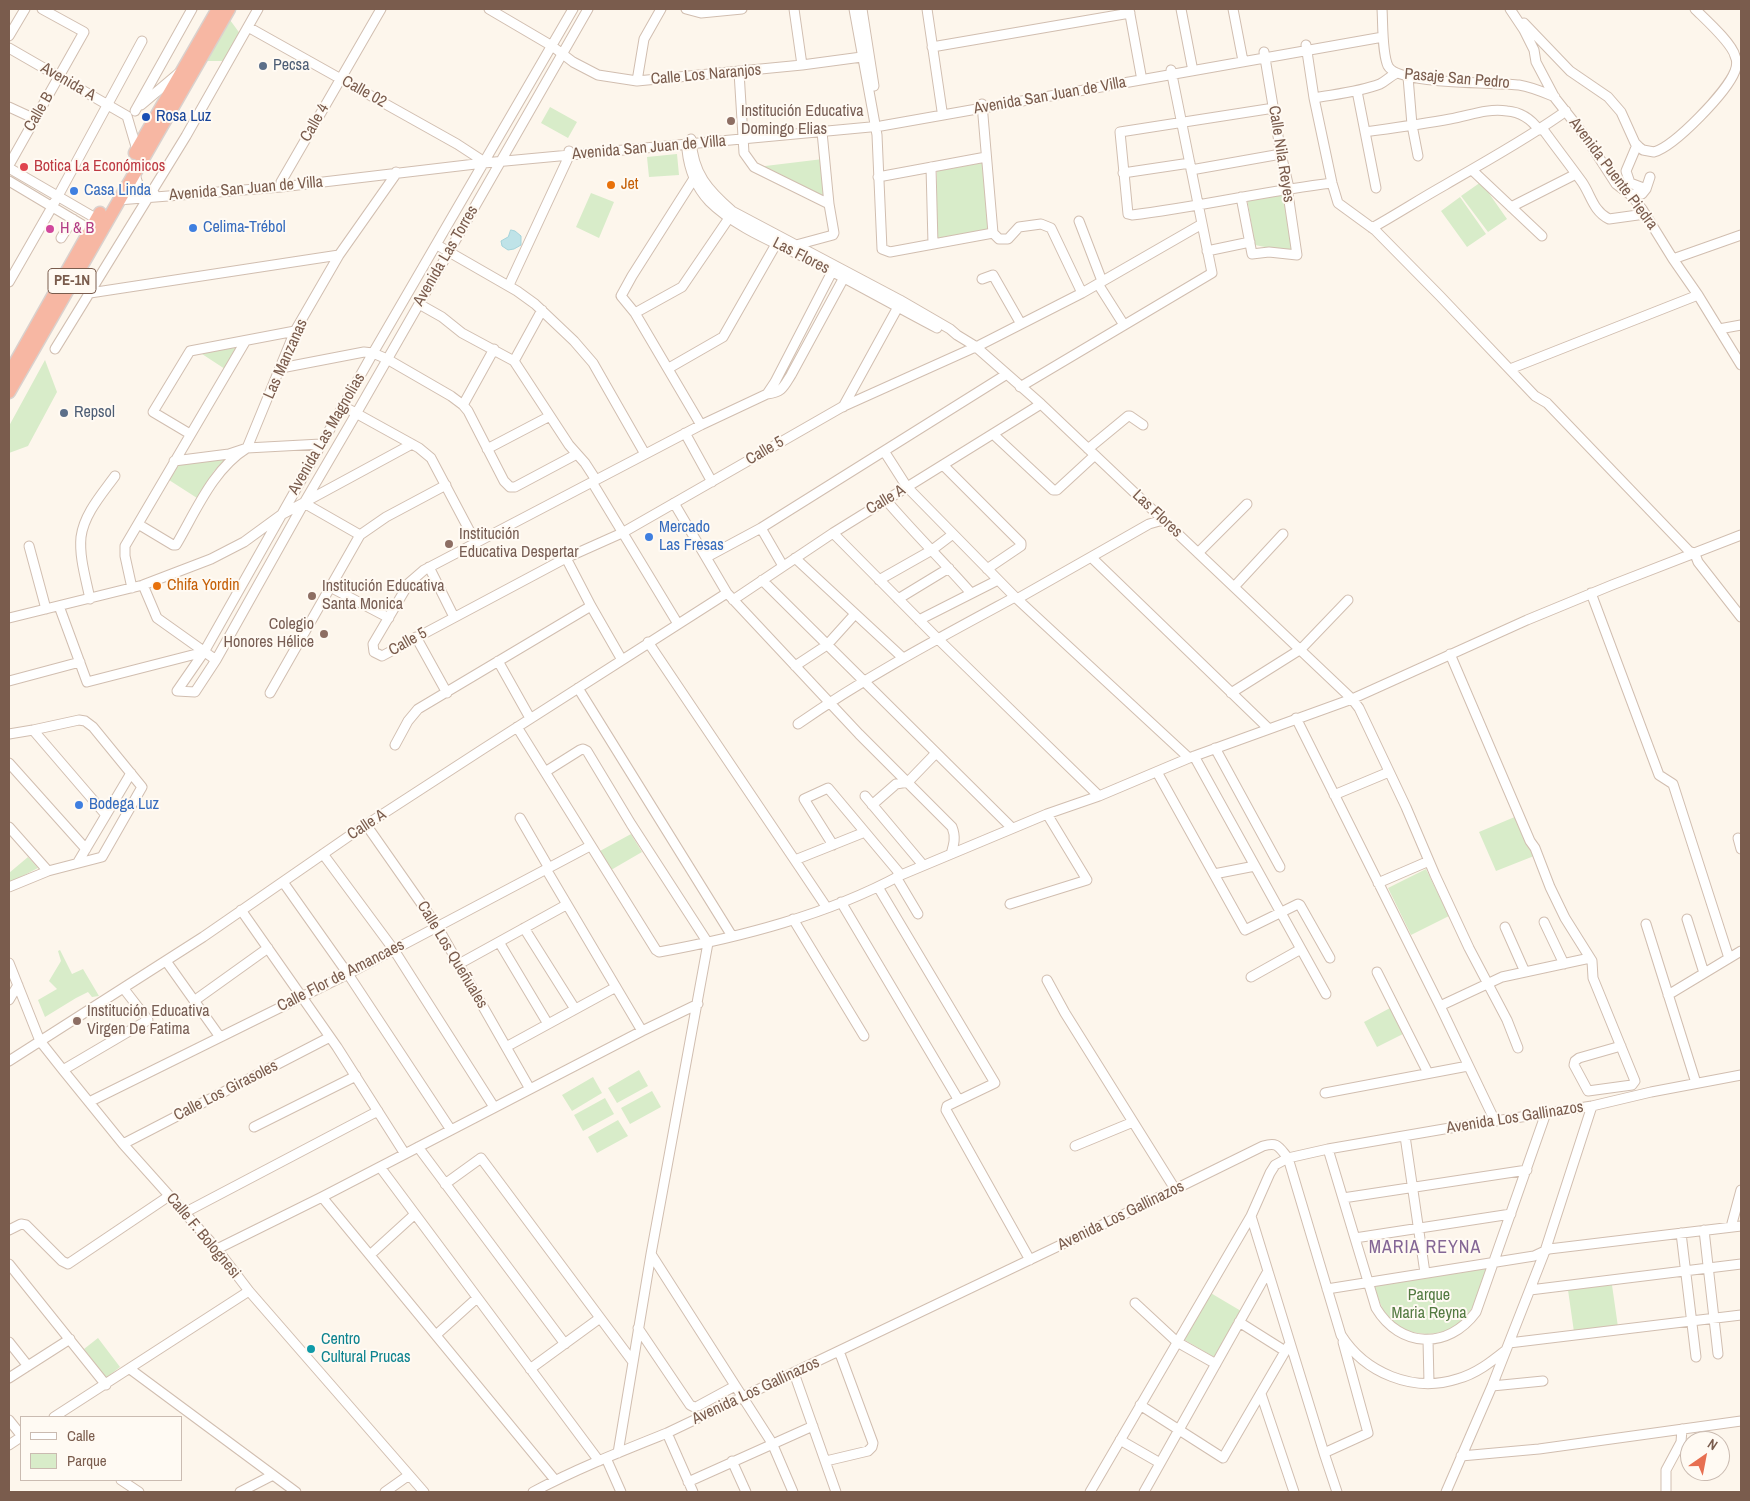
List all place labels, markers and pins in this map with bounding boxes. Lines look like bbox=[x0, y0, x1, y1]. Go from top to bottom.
place label: Pecsa bbox=[273, 56, 309, 76]
marker: Pecsa bbox=[257, 60, 269, 72]
place label: Institución Educativa Domingo Elias bbox=[741, 102, 864, 140]
place label: Rosa Luz bbox=[156, 107, 211, 127]
marker: Rosa Luz bbox=[140, 111, 152, 123]
marker: Institución Educativa Domingo Elias bbox=[725, 115, 737, 127]
place label: Botica La Económicos bbox=[34, 157, 165, 177]
marker: Botica La Económicos bbox=[18, 161, 30, 173]
place label: Jet bbox=[621, 175, 639, 195]
marker: Jet bbox=[605, 179, 617, 191]
place label: Casa Linda bbox=[84, 181, 151, 201]
marker: Casa Linda bbox=[68, 185, 80, 197]
place label: Celima-Trébol bbox=[203, 218, 286, 238]
place label: H & B bbox=[60, 219, 94, 239]
marker: Celima-Trébol bbox=[187, 222, 199, 234]
marker: H & B bbox=[44, 223, 56, 235]
place label: Repsol bbox=[74, 403, 115, 423]
marker: Repsol bbox=[58, 407, 70, 419]
place label: Mercado Las Fresas bbox=[659, 518, 724, 556]
place label: Institución Educativa Despertar bbox=[459, 525, 579, 563]
marker: Mercado Las Fresas bbox=[643, 531, 655, 543]
marker: Institución Educativa Despertar bbox=[443, 538, 455, 550]
place label: Chifa Yordin bbox=[167, 576, 240, 596]
place label: Institución Educativa Santa Monica bbox=[322, 577, 445, 615]
marker: Chifa Yordin bbox=[151, 580, 163, 592]
marker: Institución Educativa Santa Monica bbox=[306, 590, 318, 602]
place label: Colegio Honores Hélice bbox=[224, 615, 314, 653]
marker: Colegio Honores Hélice bbox=[318, 628, 330, 640]
place label: Bodega Luz bbox=[89, 795, 159, 815]
marker: Bodega Luz bbox=[73, 799, 85, 811]
place label: Institución Educativa Virgen De Fatima bbox=[87, 1002, 210, 1040]
marker: Institución Educativa Virgen De Fatima bbox=[71, 1015, 83, 1027]
place label: Centro Cultural Prucas bbox=[321, 1330, 411, 1368]
marker: Centro Cultural Prucas bbox=[305, 1343, 317, 1355]

